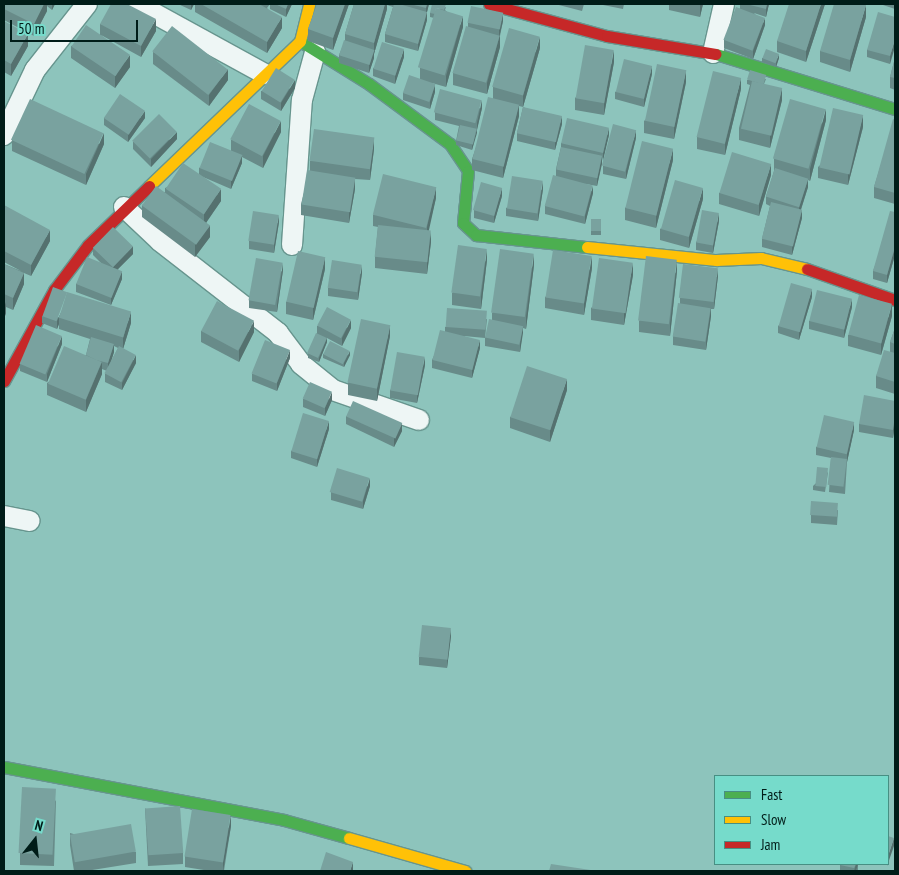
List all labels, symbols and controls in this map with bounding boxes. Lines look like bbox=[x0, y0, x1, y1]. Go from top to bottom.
scale bar bbox=[12, 10, 140, 42]
text: 50 m bbox=[18, 19, 44, 38]
legend bbox=[714, 775, 889, 865]
text: Fast bbox=[761, 785, 782, 804]
text: Slow bbox=[761, 810, 786, 829]
north arrow bbox=[10, 815, 60, 865]
text: N bbox=[33, 816, 45, 835]
text: Jam bbox=[761, 835, 780, 854]

